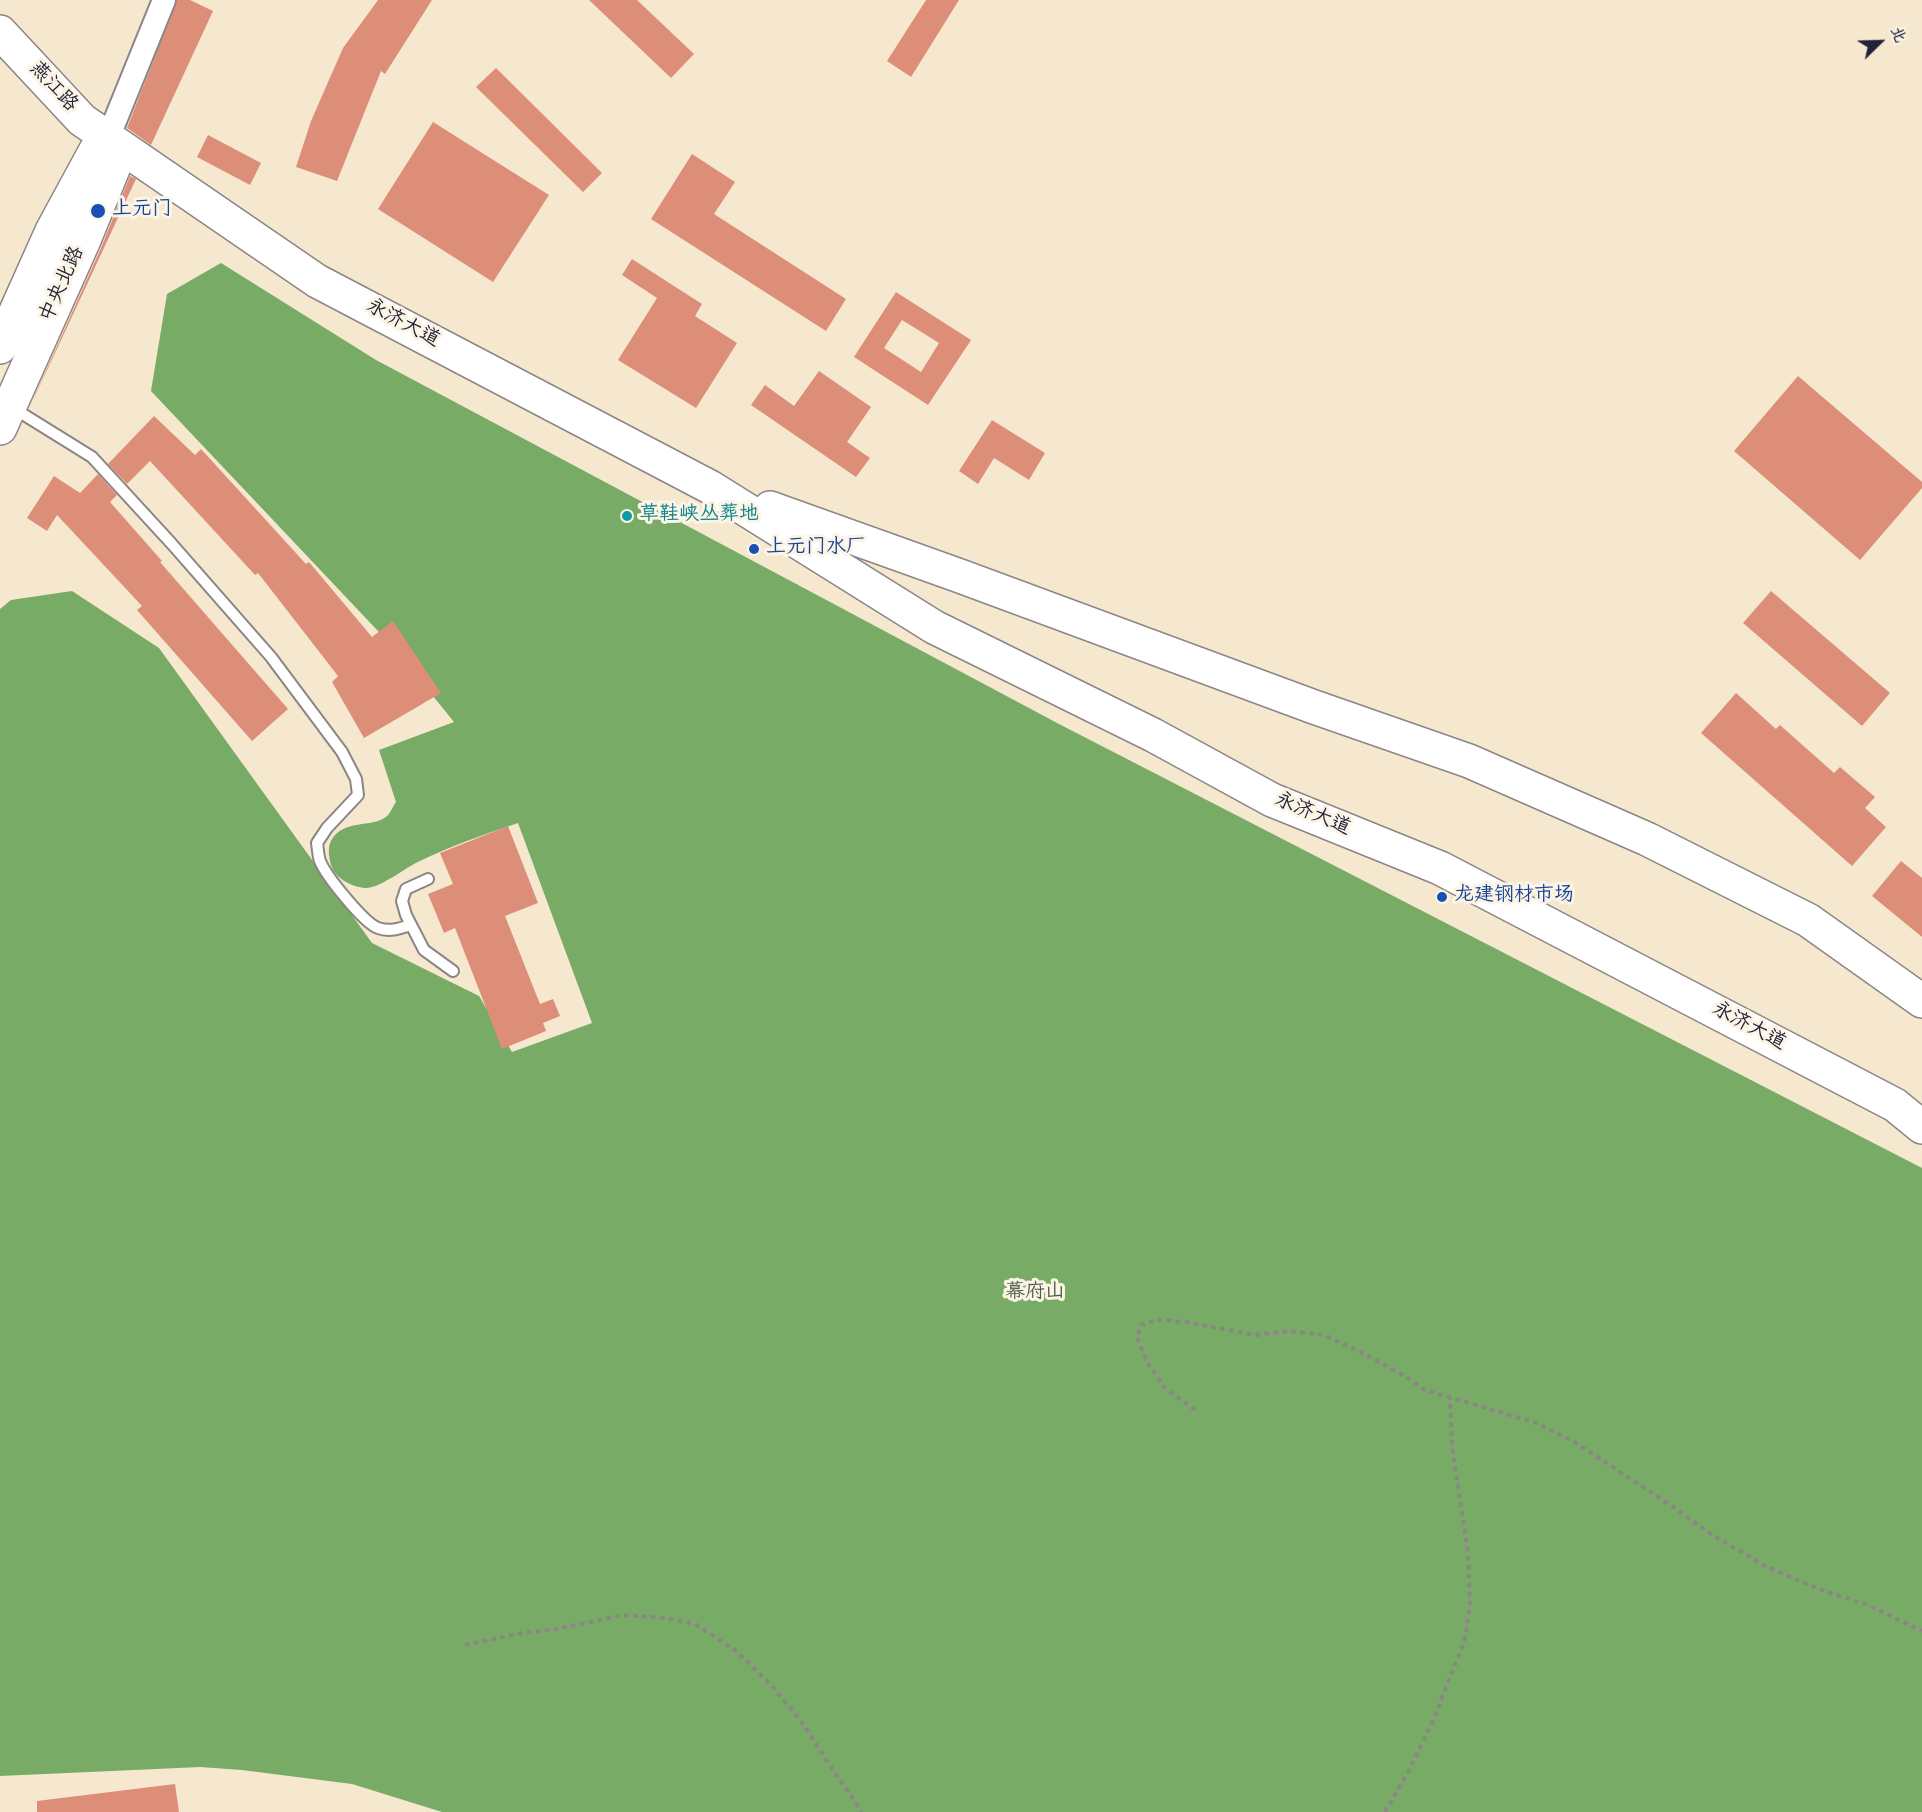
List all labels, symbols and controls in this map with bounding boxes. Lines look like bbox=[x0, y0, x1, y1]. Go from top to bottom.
north arrow bbox=[1850, 12, 1910, 72]
text: 北 bbox=[1883, 23, 1911, 47]
street label: 燕江路 bbox=[23, 58, 81, 118]
place label: 上元门 bbox=[112, 199, 172, 223]
marker: 上元门 bbox=[89, 202, 107, 220]
street label: 中央北路 bbox=[37, 244, 91, 326]
street label: 永济大道 bbox=[361, 296, 443, 354]
place label: 草鞋峡丛葬地 bbox=[639, 504, 759, 528]
marker: 草鞋峡丛葬地 bbox=[620, 509, 634, 523]
place label: 上元门水厂 bbox=[766, 537, 866, 561]
marker: 上元门水厂 bbox=[747, 542, 761, 556]
street label: 永济大道 bbox=[1270, 789, 1354, 843]
place label: 龙建钢材市场 bbox=[1454, 885, 1574, 909]
marker: 龙建钢材市场 bbox=[1435, 890, 1449, 904]
street label: 永济大道 bbox=[1707, 999, 1789, 1057]
park label: 幕府山 bbox=[1005, 1282, 1065, 1306]

